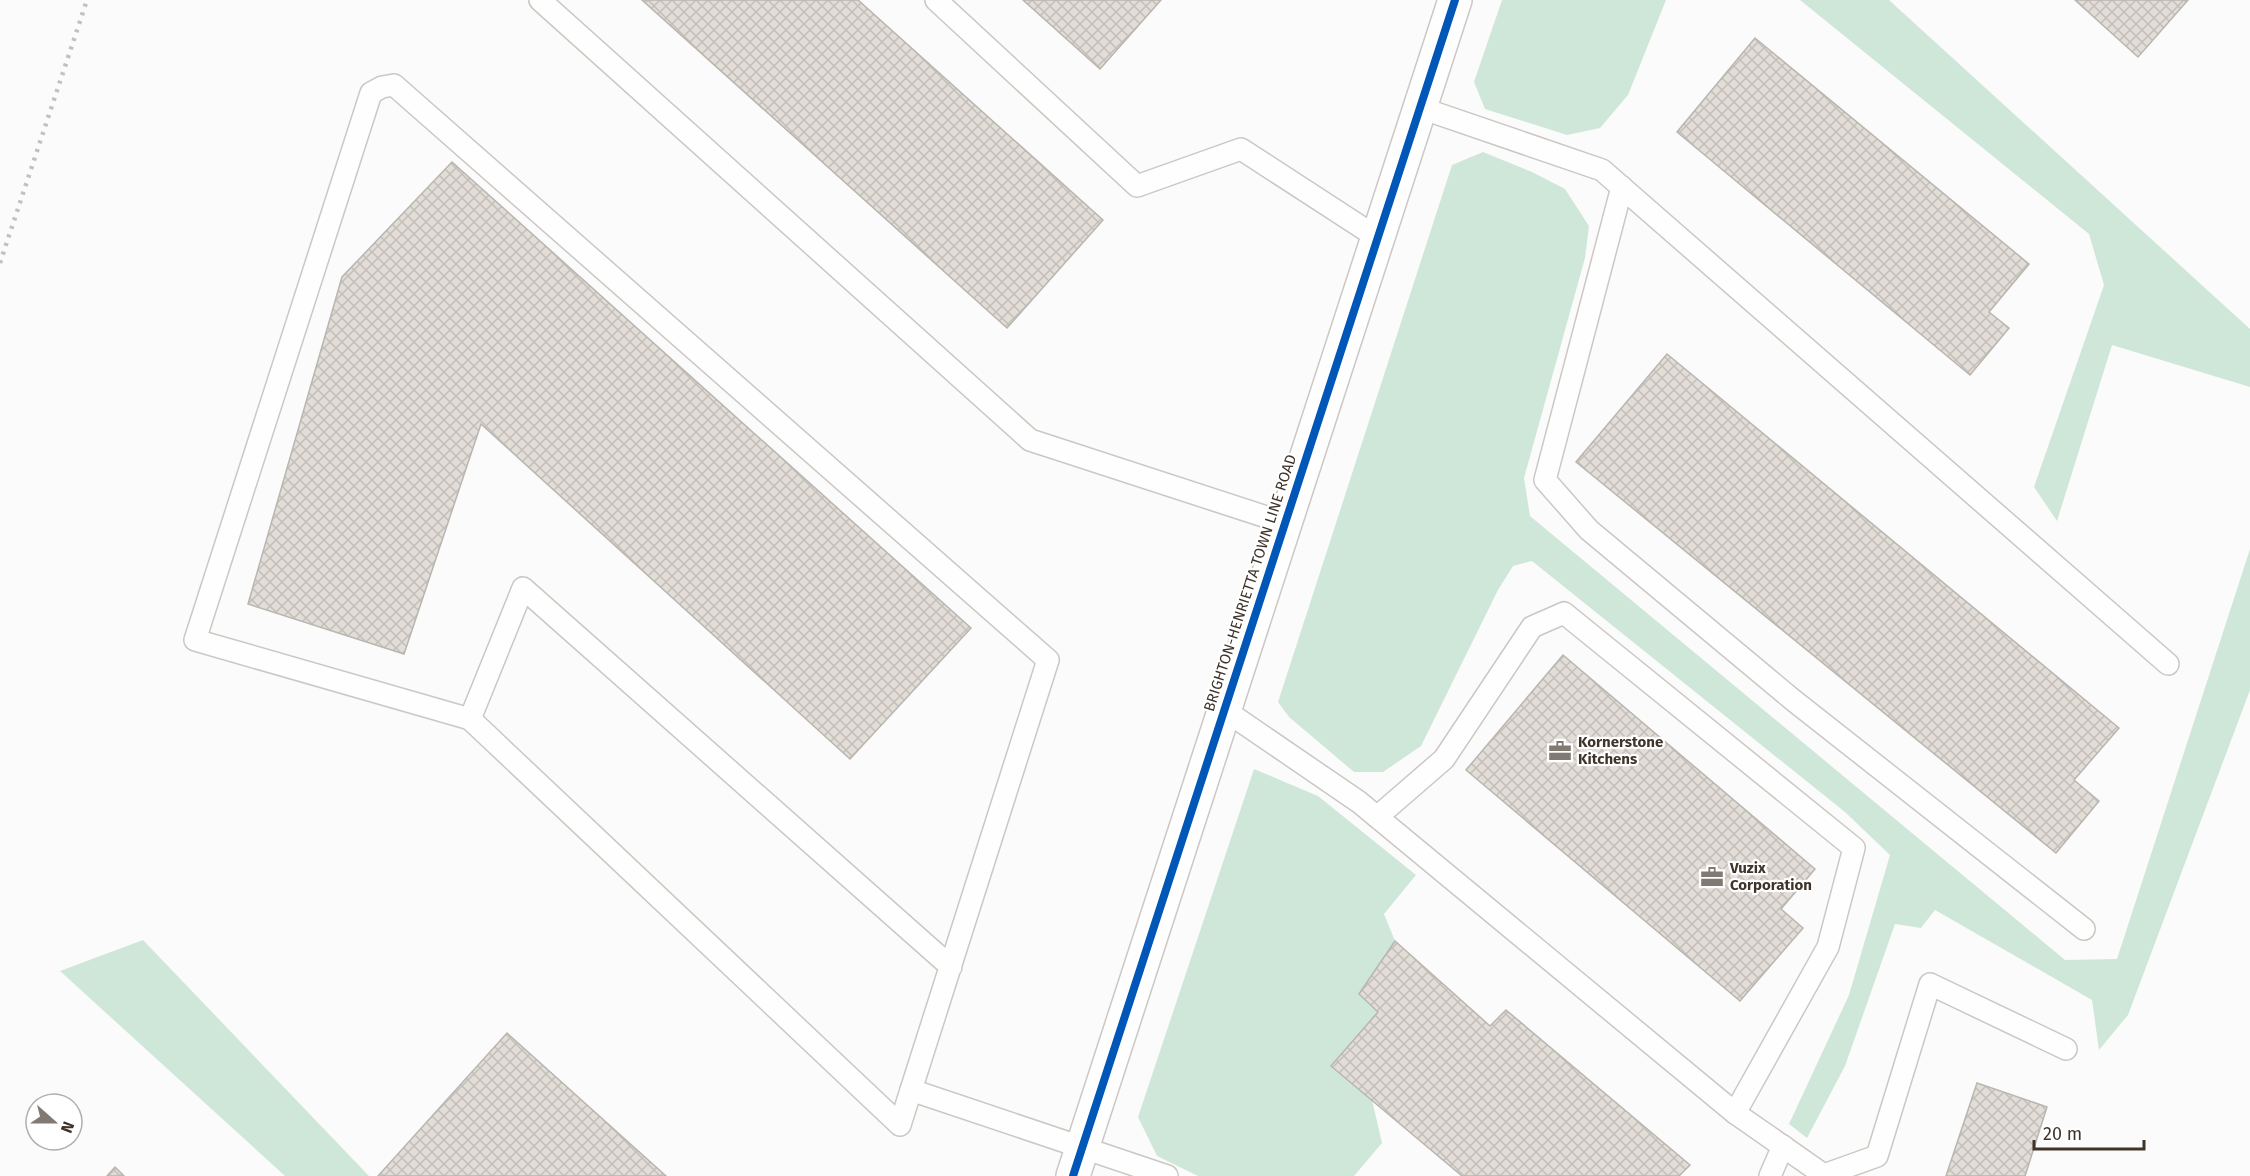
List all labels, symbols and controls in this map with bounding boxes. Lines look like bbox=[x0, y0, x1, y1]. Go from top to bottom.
street label: BRIGHTON-HENRIETTA TOWN LINE ROAD bbox=[1200, 452, 1300, 714]
place label: Kornerstone Kitchens bbox=[1578, 733, 1663, 768]
office icon: Kornerstone Kitchens bbox=[1547, 738, 1573, 764]
place label: Vuzix Corporation bbox=[1729, 859, 1812, 894]
office icon: Vuzix Corporation bbox=[1699, 864, 1725, 890]
north arrow bbox=[24, 1092, 84, 1152]
scale bar bbox=[2034, 1113, 2144, 1151]
text: N bbox=[57, 1119, 78, 1136]
text: 20 m bbox=[2043, 1123, 2082, 1145]

